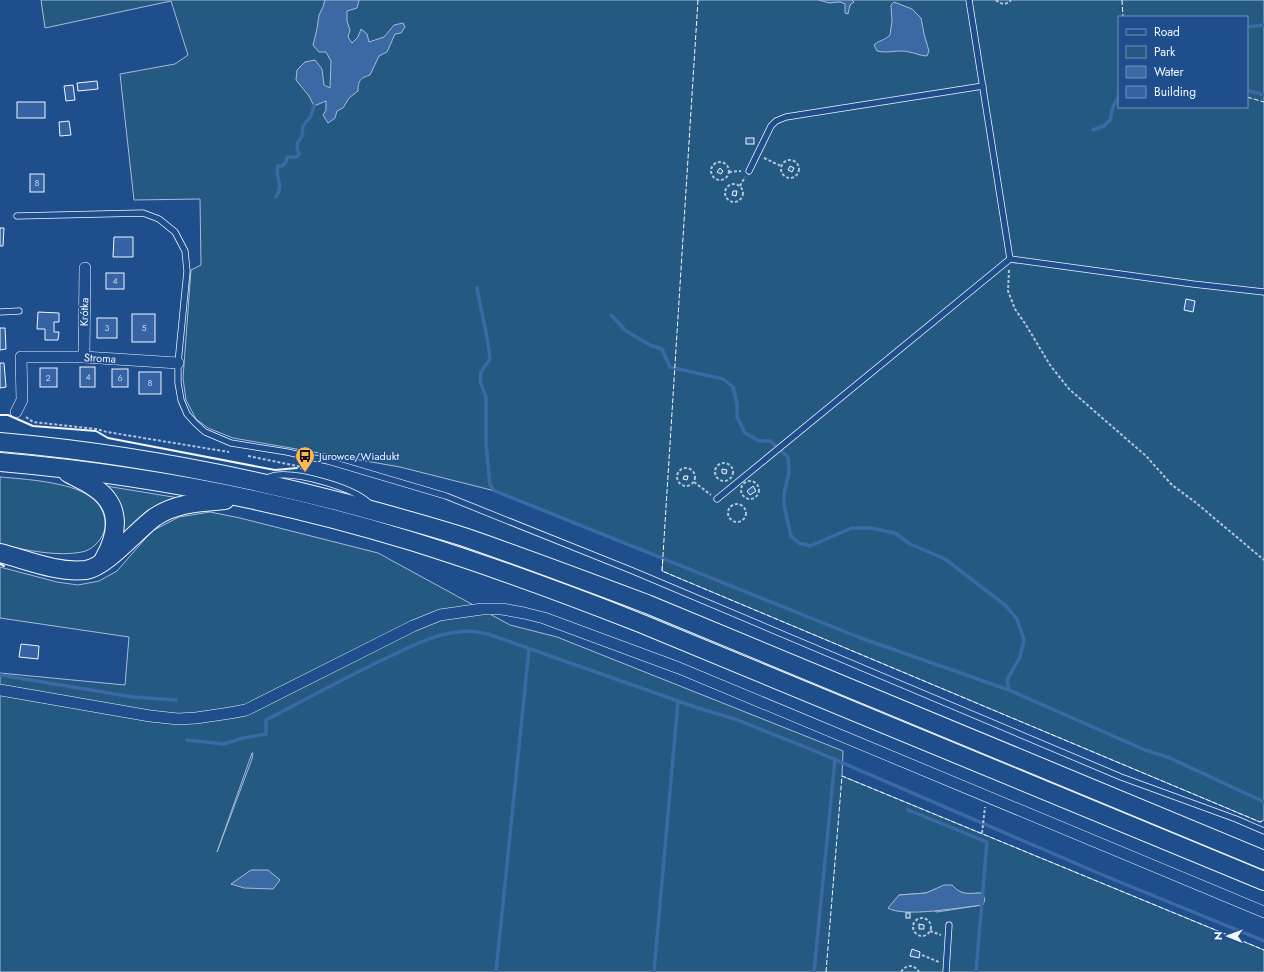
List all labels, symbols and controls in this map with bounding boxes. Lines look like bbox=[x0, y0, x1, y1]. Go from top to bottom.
legend bbox=[1118, 16, 1248, 108]
text: Road bbox=[1154, 23, 1180, 41]
text: Park bbox=[1154, 43, 1176, 61]
text: Water bbox=[1154, 63, 1185, 81]
text: Building bbox=[1154, 83, 1196, 101]
house number: 8 bbox=[35, 176, 40, 189]
house number: 4 bbox=[112, 274, 118, 287]
street label: Krótka bbox=[76, 298, 92, 326]
house number: 3 bbox=[105, 321, 110, 334]
house number: 5 bbox=[141, 321, 147, 334]
street label: Stroma bbox=[84, 349, 116, 367]
house number: 4 bbox=[85, 370, 91, 383]
house number: 2 bbox=[45, 371, 51, 384]
house number: 6 bbox=[117, 371, 123, 384]
house number: 8 bbox=[148, 376, 153, 389]
bus stop icon: Jurowce/Wiadukt bbox=[294, 445, 316, 473]
place label: Jurowce/Wiadukt bbox=[317, 448, 399, 464]
north arrow bbox=[1208, 916, 1248, 956]
text: N bbox=[1210, 931, 1226, 940]

